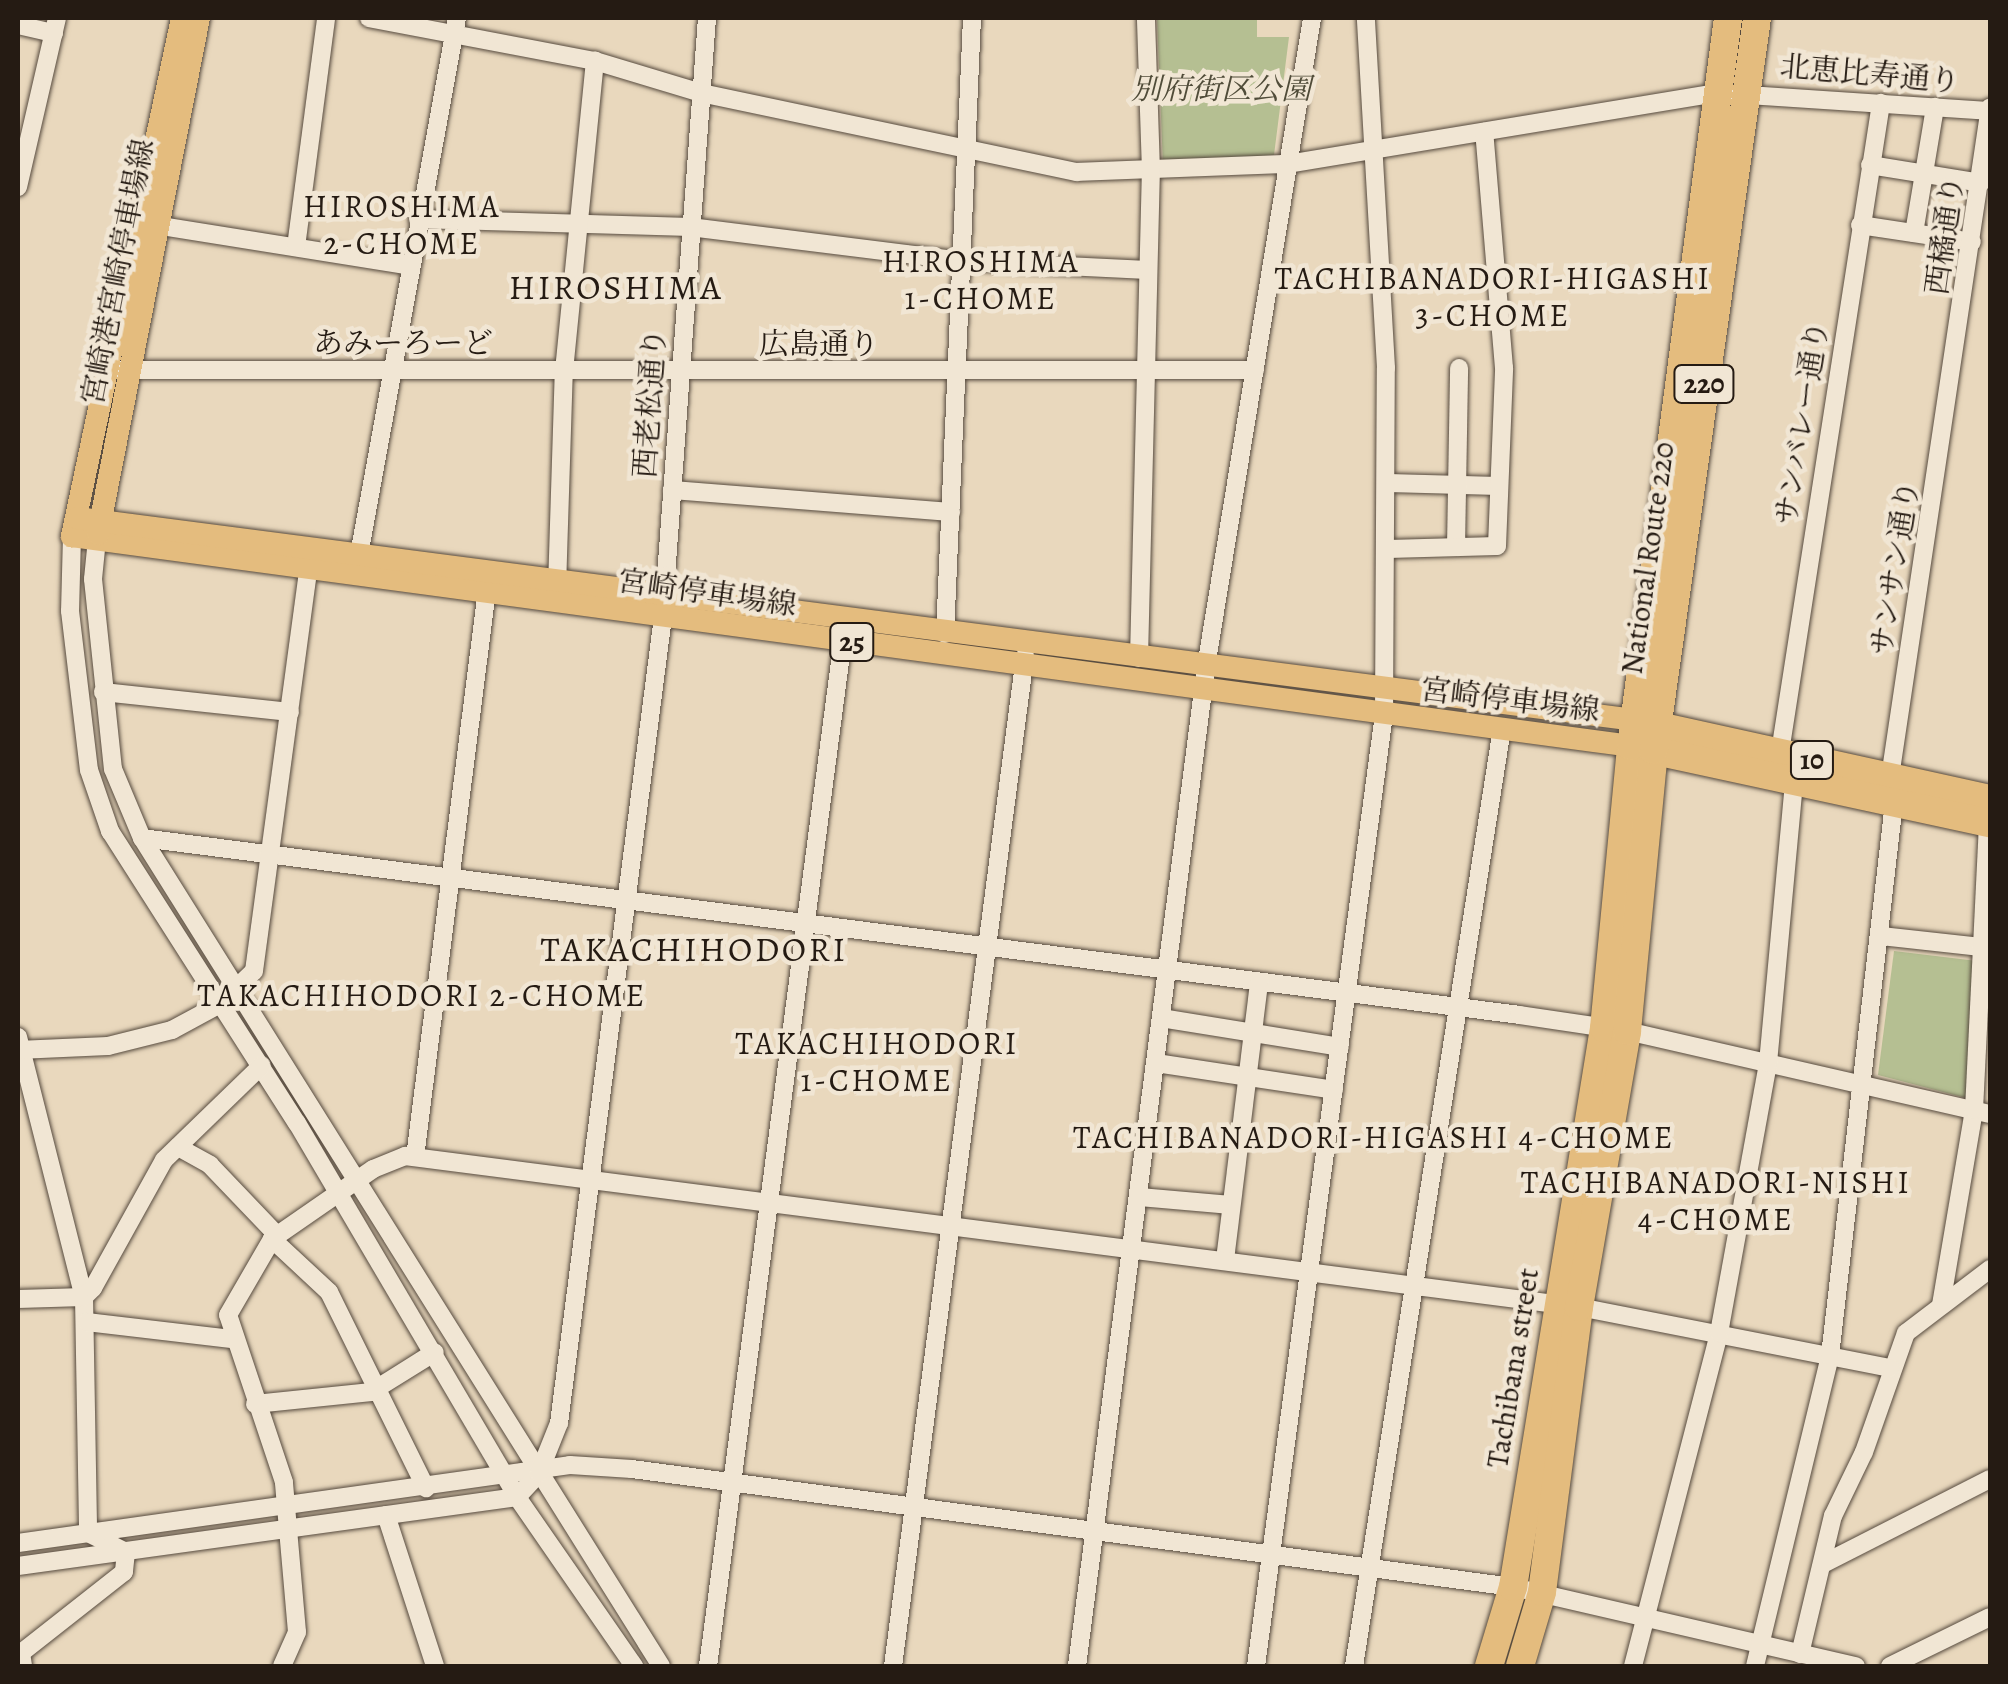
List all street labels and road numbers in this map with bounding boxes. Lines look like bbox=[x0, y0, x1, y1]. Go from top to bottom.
street label: 北恵比寿通り bbox=[1779, 48, 1961, 100]
street label: 宮崎港宮崎停車場線 bbox=[75, 136, 161, 408]
street label: 西橘通り bbox=[1919, 173, 1971, 297]
street label: サンバレー通り bbox=[1768, 316, 1836, 530]
street label: あみーろーど bbox=[313, 325, 493, 361]
street label: 広島通り bbox=[759, 326, 879, 362]
street label: 西老松通り bbox=[627, 327, 673, 479]
road number: 220 bbox=[1672, 361, 1736, 407]
street label: National Route 220 bbox=[1614, 439, 1682, 677]
street label: サンサン通り bbox=[1863, 476, 1927, 660]
street label: 宮崎停車場線 bbox=[615, 563, 799, 623]
road number: 25 bbox=[827, 619, 877, 665]
street label: 宮崎停車場線 bbox=[1418, 671, 1602, 729]
road number: 10 bbox=[1790, 737, 1834, 783]
street label: Tachibana street bbox=[1479, 1266, 1547, 1470]

